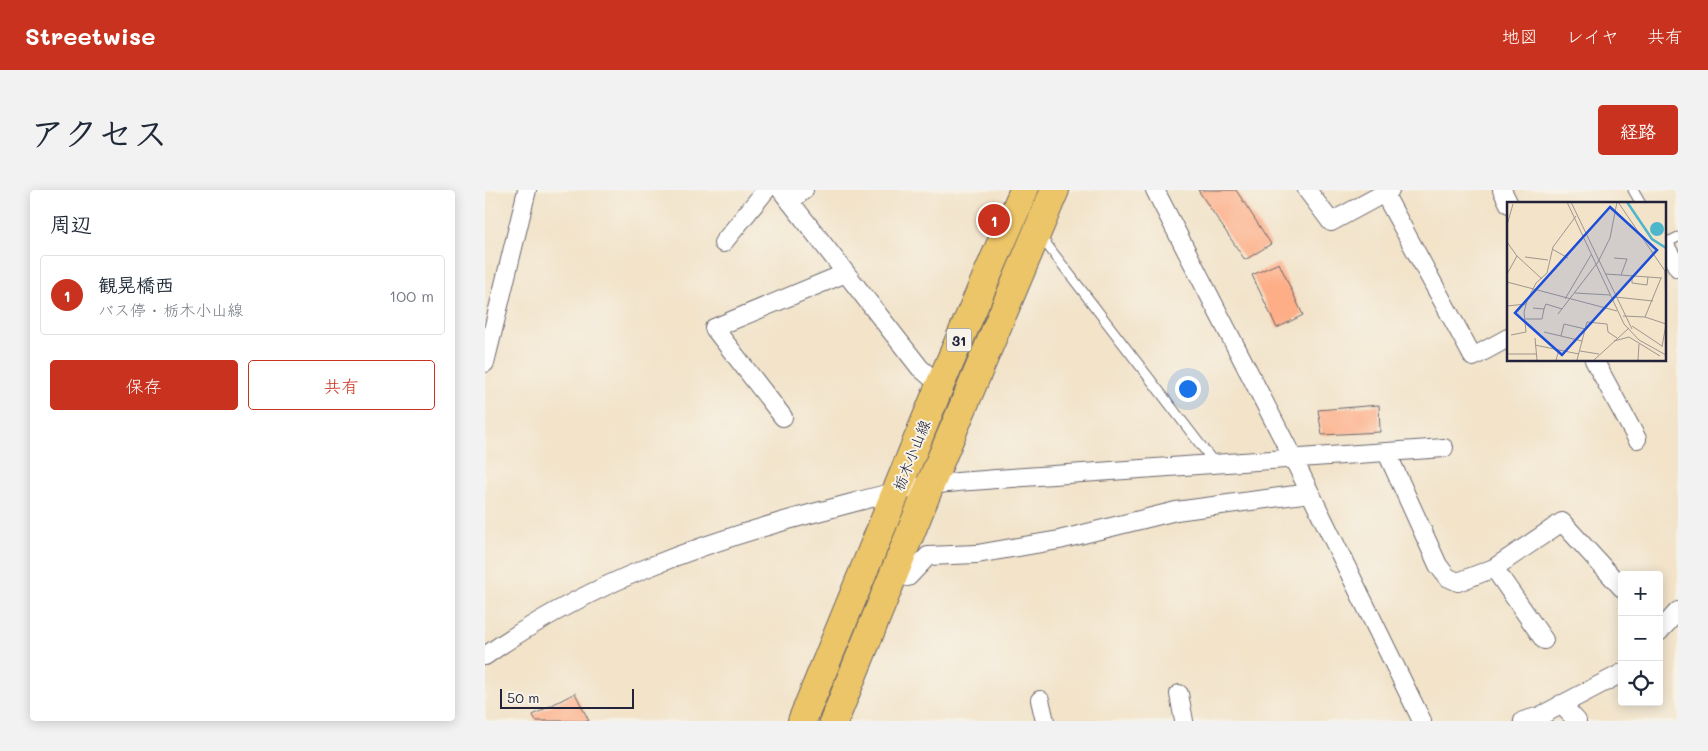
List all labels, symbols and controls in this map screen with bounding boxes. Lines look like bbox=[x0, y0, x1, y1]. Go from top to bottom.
text: Streetwise bbox=[25, 20, 155, 51]
text: 地図 bbox=[1502, 24, 1538, 48]
text: レイヤ bbox=[1566, 24, 1619, 48]
text: 共有 bbox=[1647, 24, 1683, 48]
button: 経路 bbox=[1598, 105, 1678, 155]
text: アクセス bbox=[30, 109, 168, 155]
pin: 1 bbox=[978, 201, 1010, 239]
inset map bbox=[1507, 202, 1665, 361]
text: 周辺 bbox=[50, 210, 92, 237]
text: 観晃橋西 bbox=[98, 272, 174, 297]
text: 1 bbox=[63, 285, 71, 306]
text: 100 m bbox=[389, 285, 434, 306]
text: バス停 · 栃木小山線 bbox=[98, 299, 243, 320]
road number: 31 bbox=[947, 328, 971, 352]
button: 保存 bbox=[50, 360, 238, 410]
button: 共有 bbox=[248, 360, 435, 410]
your location bbox=[1175, 376, 1201, 402]
street label: 栃木小山線 bbox=[888, 416, 934, 494]
map controls bbox=[1618, 571, 1663, 706]
button: + bbox=[1618, 571, 1663, 616]
button: − bbox=[1618, 616, 1663, 661]
button: locate bbox=[1618, 661, 1663, 706]
scale bar bbox=[500, 686, 634, 709]
text: 50 m bbox=[507, 688, 539, 707]

